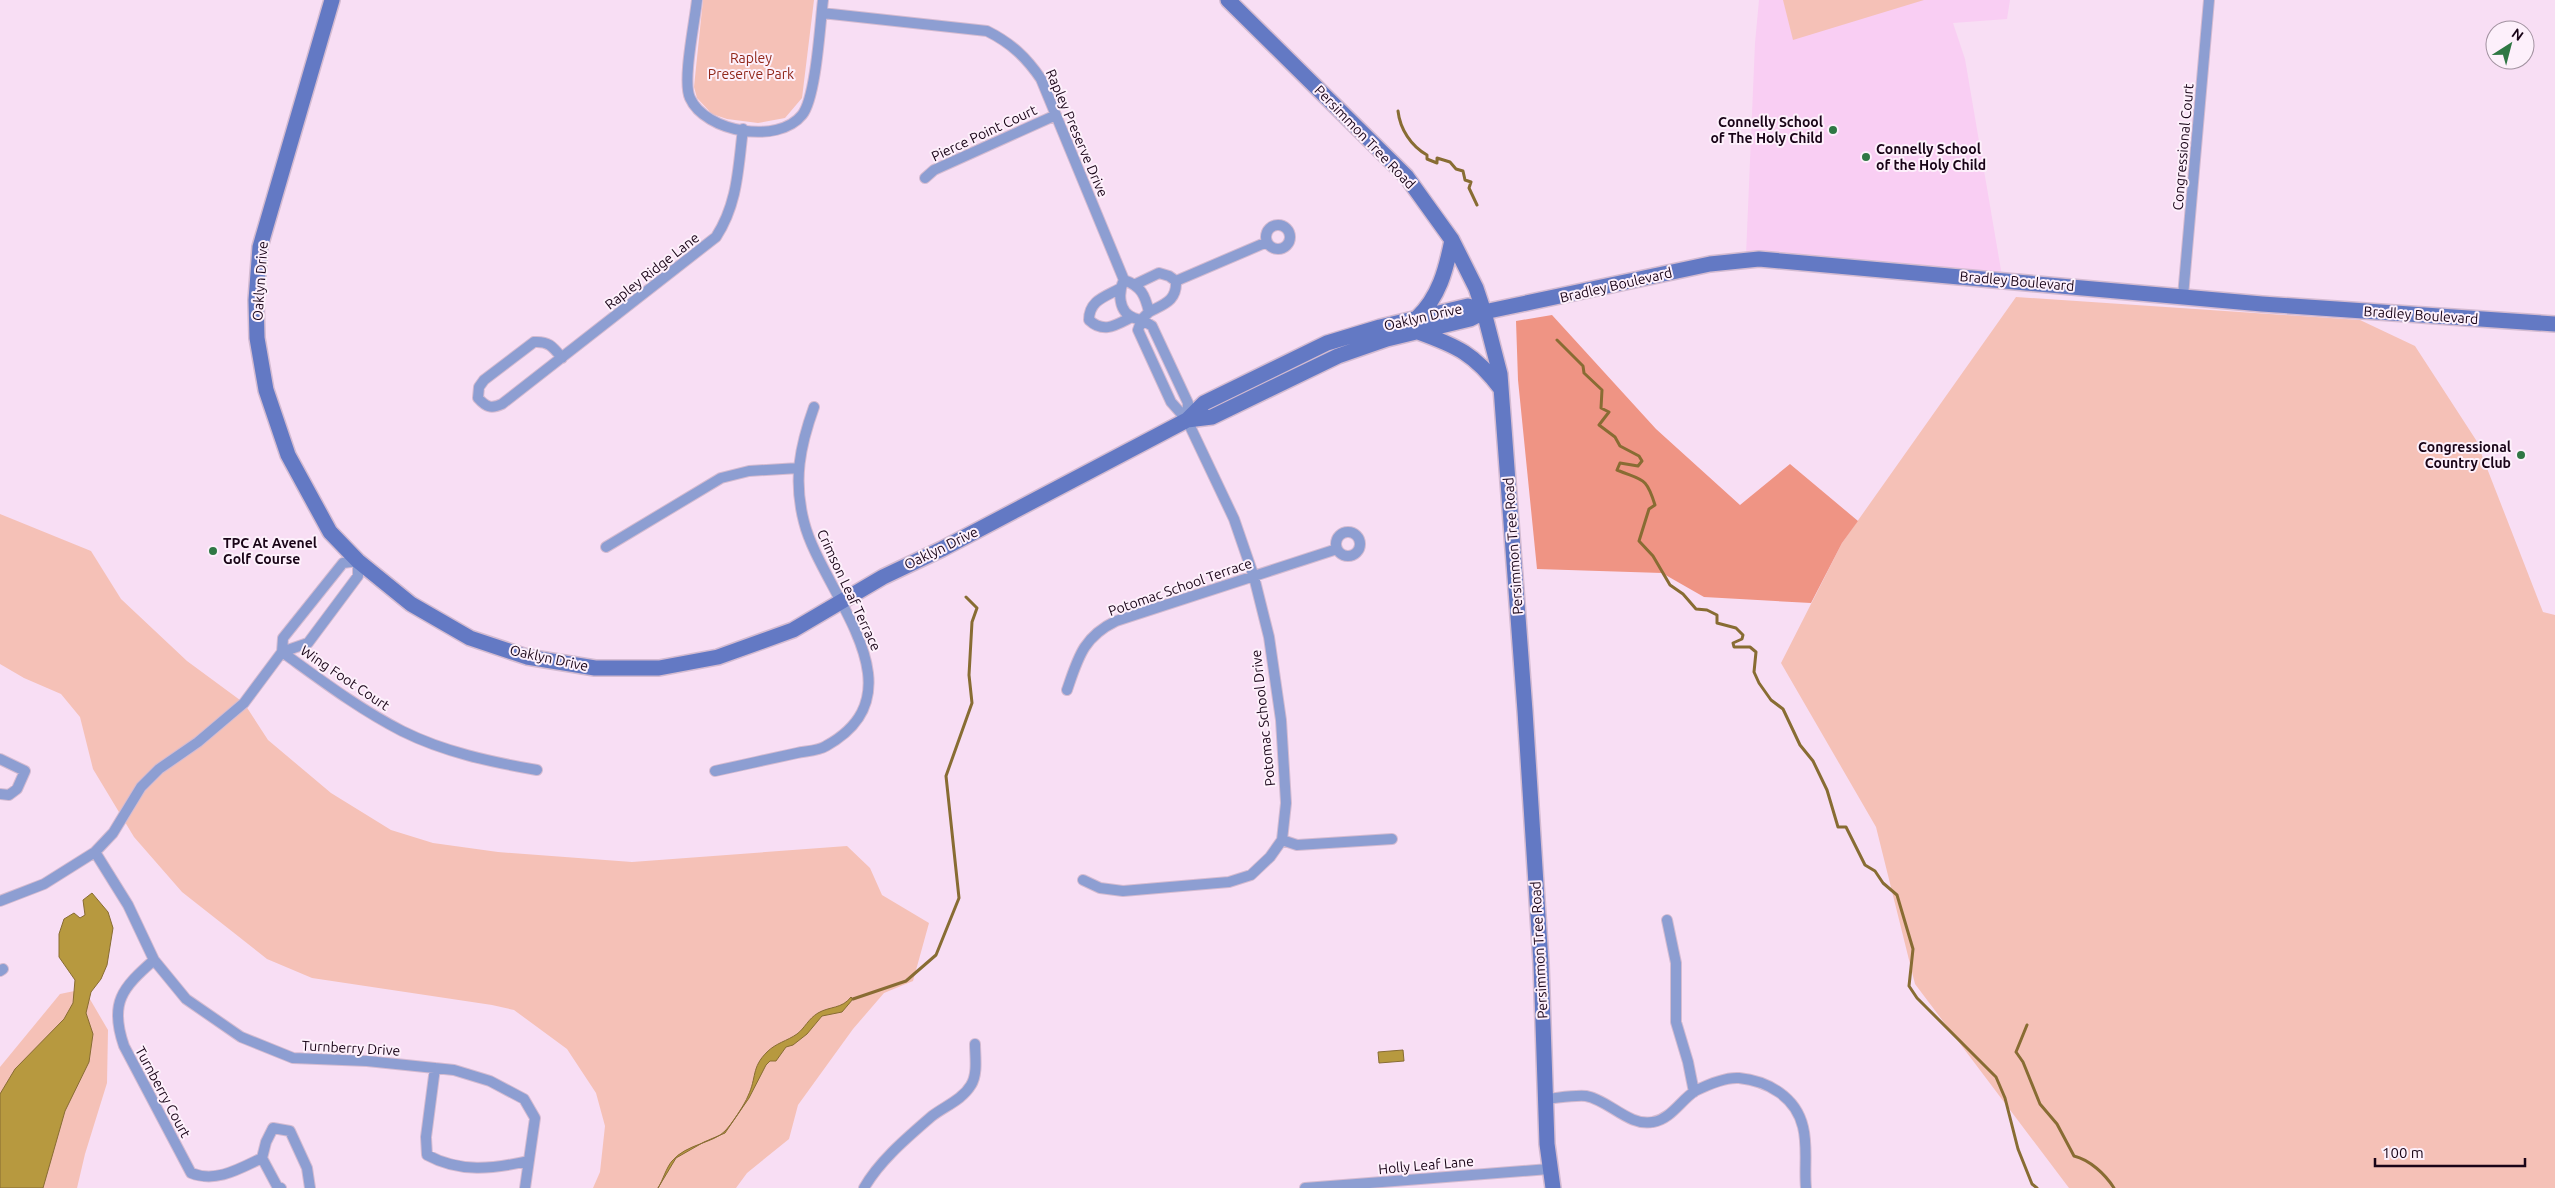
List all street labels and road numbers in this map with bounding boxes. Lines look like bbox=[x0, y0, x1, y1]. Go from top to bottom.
street label: Rapley Preserve Drive bbox=[1043, 67, 1111, 199]
street label: Persimmon Tree Road bbox=[1311, 82, 1419, 192]
street label: Congressional Court bbox=[2169, 82, 2197, 211]
street label: Pierce Point Court bbox=[929, 101, 1040, 164]
street label: Rapley Ridge Lane bbox=[602, 229, 702, 313]
street label: Oaklyn Drive bbox=[249, 241, 271, 321]
street label: Bradley Boulevard bbox=[1558, 264, 1674, 306]
street label: Bradley Boulevard bbox=[1959, 268, 2075, 294]
street label: Oaklyn Drive bbox=[1382, 300, 1464, 334]
street label: Bradley Boulevard bbox=[2363, 303, 2479, 327]
street label: Persimmon Tree Road bbox=[1500, 477, 1526, 615]
street label: Oaklyn Drive bbox=[902, 523, 980, 573]
street label: Crimson Leaf Terrace bbox=[814, 527, 884, 653]
street label: Potomac School Terrace bbox=[1106, 555, 1254, 619]
street label: Wing Foot Court bbox=[297, 642, 393, 714]
street label: Oaklyn Drive bbox=[508, 642, 590, 674]
street label: Potomac School Drive bbox=[1248, 649, 1278, 787]
street label: Persimmon Tree Road bbox=[1527, 881, 1551, 1019]
street label: Turnberry Drive bbox=[301, 1037, 401, 1059]
street label: Turnberry Court bbox=[132, 1044, 194, 1141]
street label: Holly Leaf Lane bbox=[1378, 1153, 1474, 1177]

